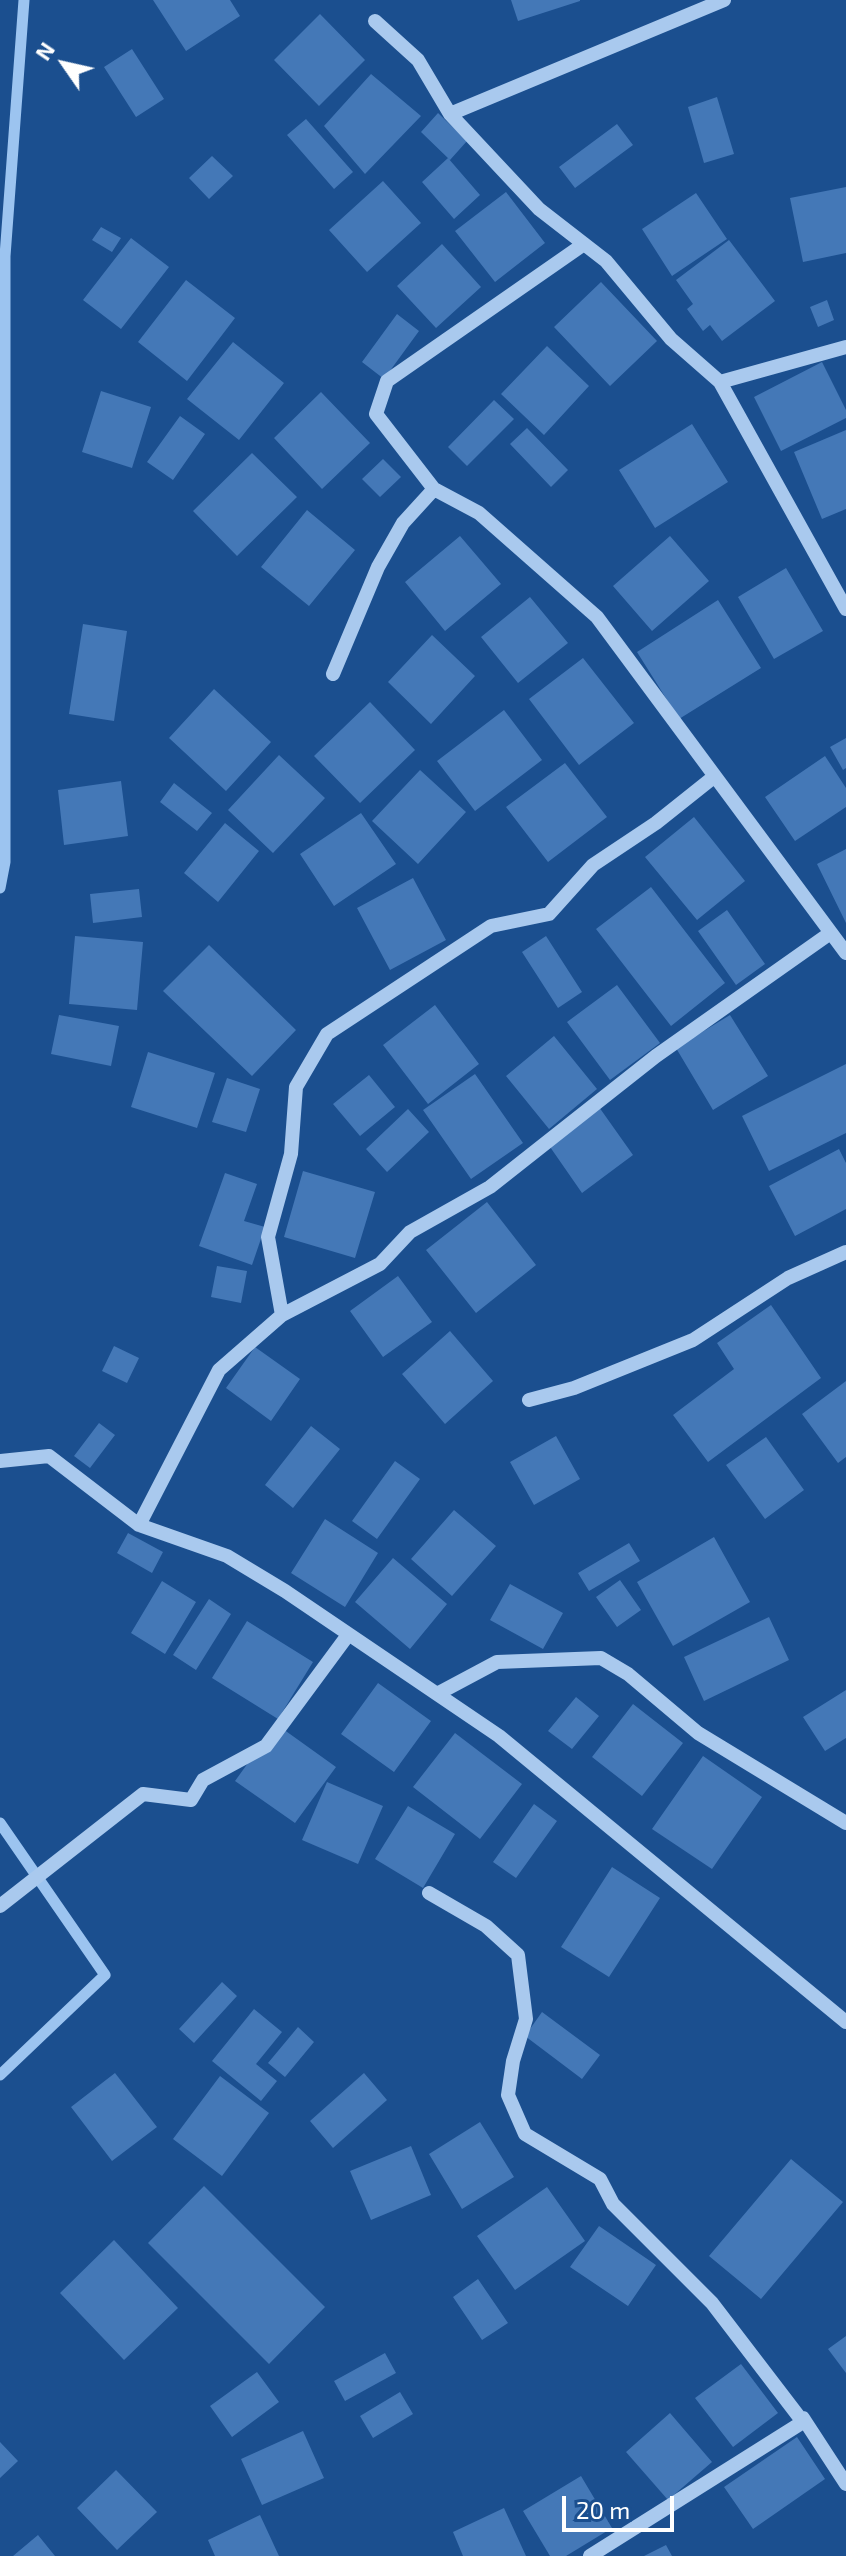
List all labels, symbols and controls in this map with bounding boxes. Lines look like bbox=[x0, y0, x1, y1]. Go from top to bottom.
north arrow bbox=[24, 24, 104, 104]
text: N bbox=[29, 37, 59, 64]
scale bar bbox=[566, 2480, 678, 2530]
text: 20 m bbox=[576, 2495, 630, 2524]

